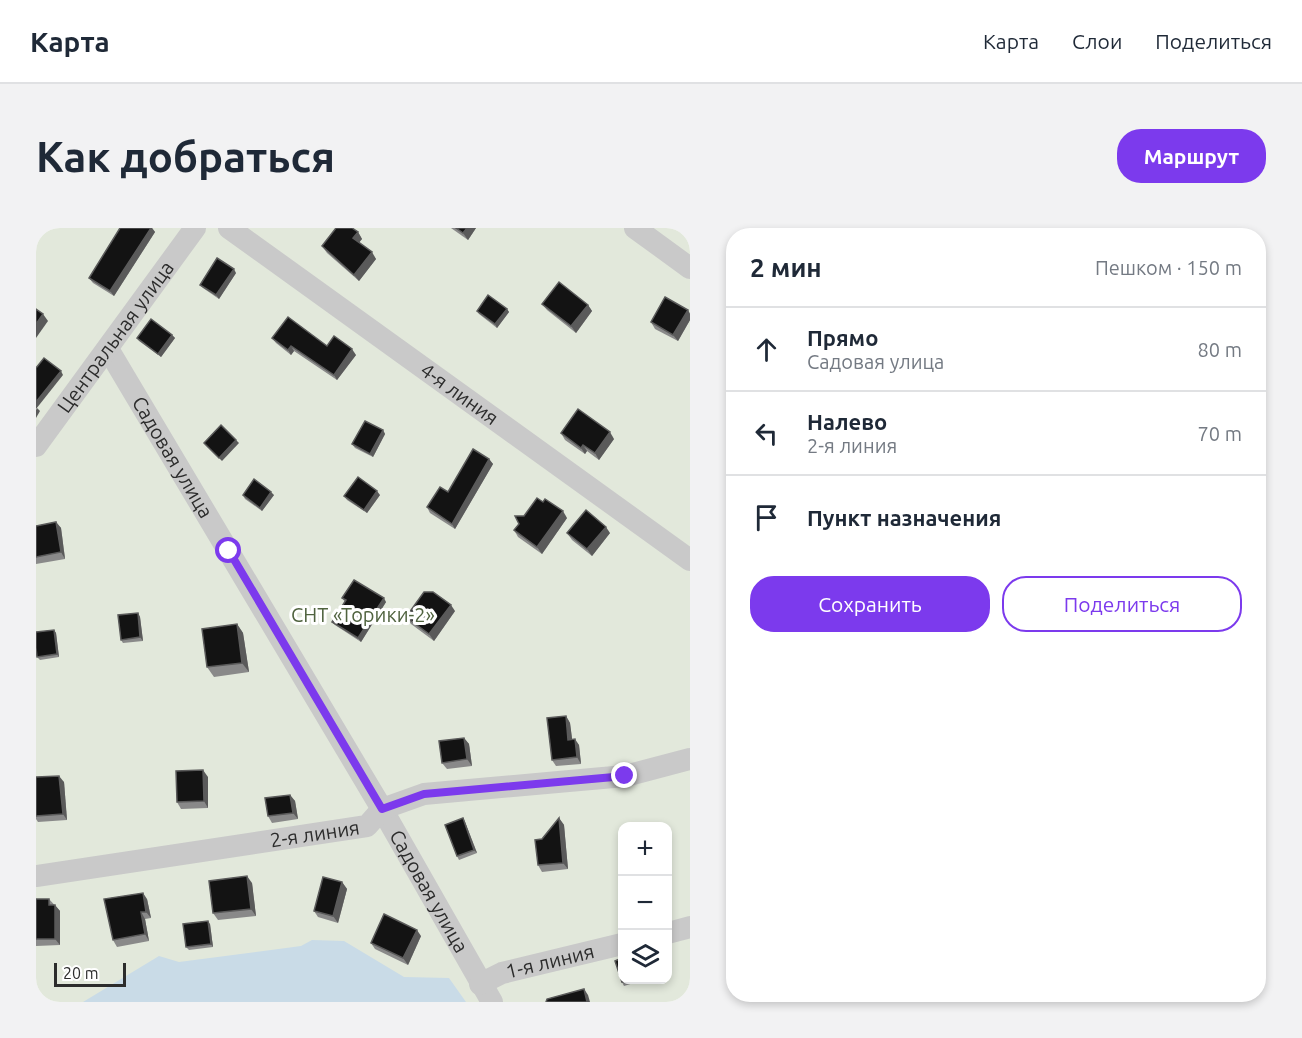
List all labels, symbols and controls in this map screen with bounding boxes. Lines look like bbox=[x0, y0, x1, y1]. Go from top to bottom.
text: Карта bbox=[30, 26, 110, 57]
text: Карта bbox=[983, 29, 1039, 53]
text: Слои bbox=[1072, 29, 1122, 53]
text: Поделиться bbox=[1155, 29, 1272, 53]
button: Маршрут bbox=[1117, 129, 1266, 183]
text: Как добраться bbox=[36, 133, 335, 180]
text: 2 мин bbox=[750, 253, 822, 282]
street label: Центральная улица bbox=[52, 256, 178, 417]
text: Пешком · 150 m bbox=[1095, 256, 1242, 279]
text: Прямо bbox=[807, 325, 878, 350]
icon: ahead bbox=[750, 333, 783, 366]
text: 80 m bbox=[1198, 338, 1242, 361]
text: Садовая улица bbox=[807, 350, 944, 373]
street label: 4-я линия bbox=[416, 358, 503, 429]
street label: Садовая улица bbox=[128, 392, 218, 522]
text: Налево bbox=[807, 409, 887, 434]
icon: left bbox=[750, 417, 783, 450]
text: 70 m bbox=[1198, 422, 1242, 445]
text: 2-я линия bbox=[807, 434, 897, 457]
icon: arrive bbox=[750, 501, 783, 534]
text: Пункт назначения bbox=[807, 505, 1001, 530]
route start bbox=[215, 537, 241, 563]
button: Сохранить bbox=[750, 576, 990, 632]
button: Поделиться bbox=[1002, 576, 1242, 632]
park label: СНТ «Торики-2» bbox=[291, 603, 435, 626]
route end bbox=[611, 762, 637, 788]
street label: 2-я линия bbox=[268, 815, 361, 851]
map controls bbox=[618, 822, 672, 984]
button: + bbox=[618, 822, 672, 876]
street label: Садовая улица bbox=[385, 826, 473, 956]
button: − bbox=[618, 876, 672, 930]
button: layers bbox=[618, 930, 672, 984]
street label: 1-я линия bbox=[503, 939, 596, 983]
scale bar bbox=[54, 960, 126, 988]
text: 20 m bbox=[63, 964, 99, 982]

